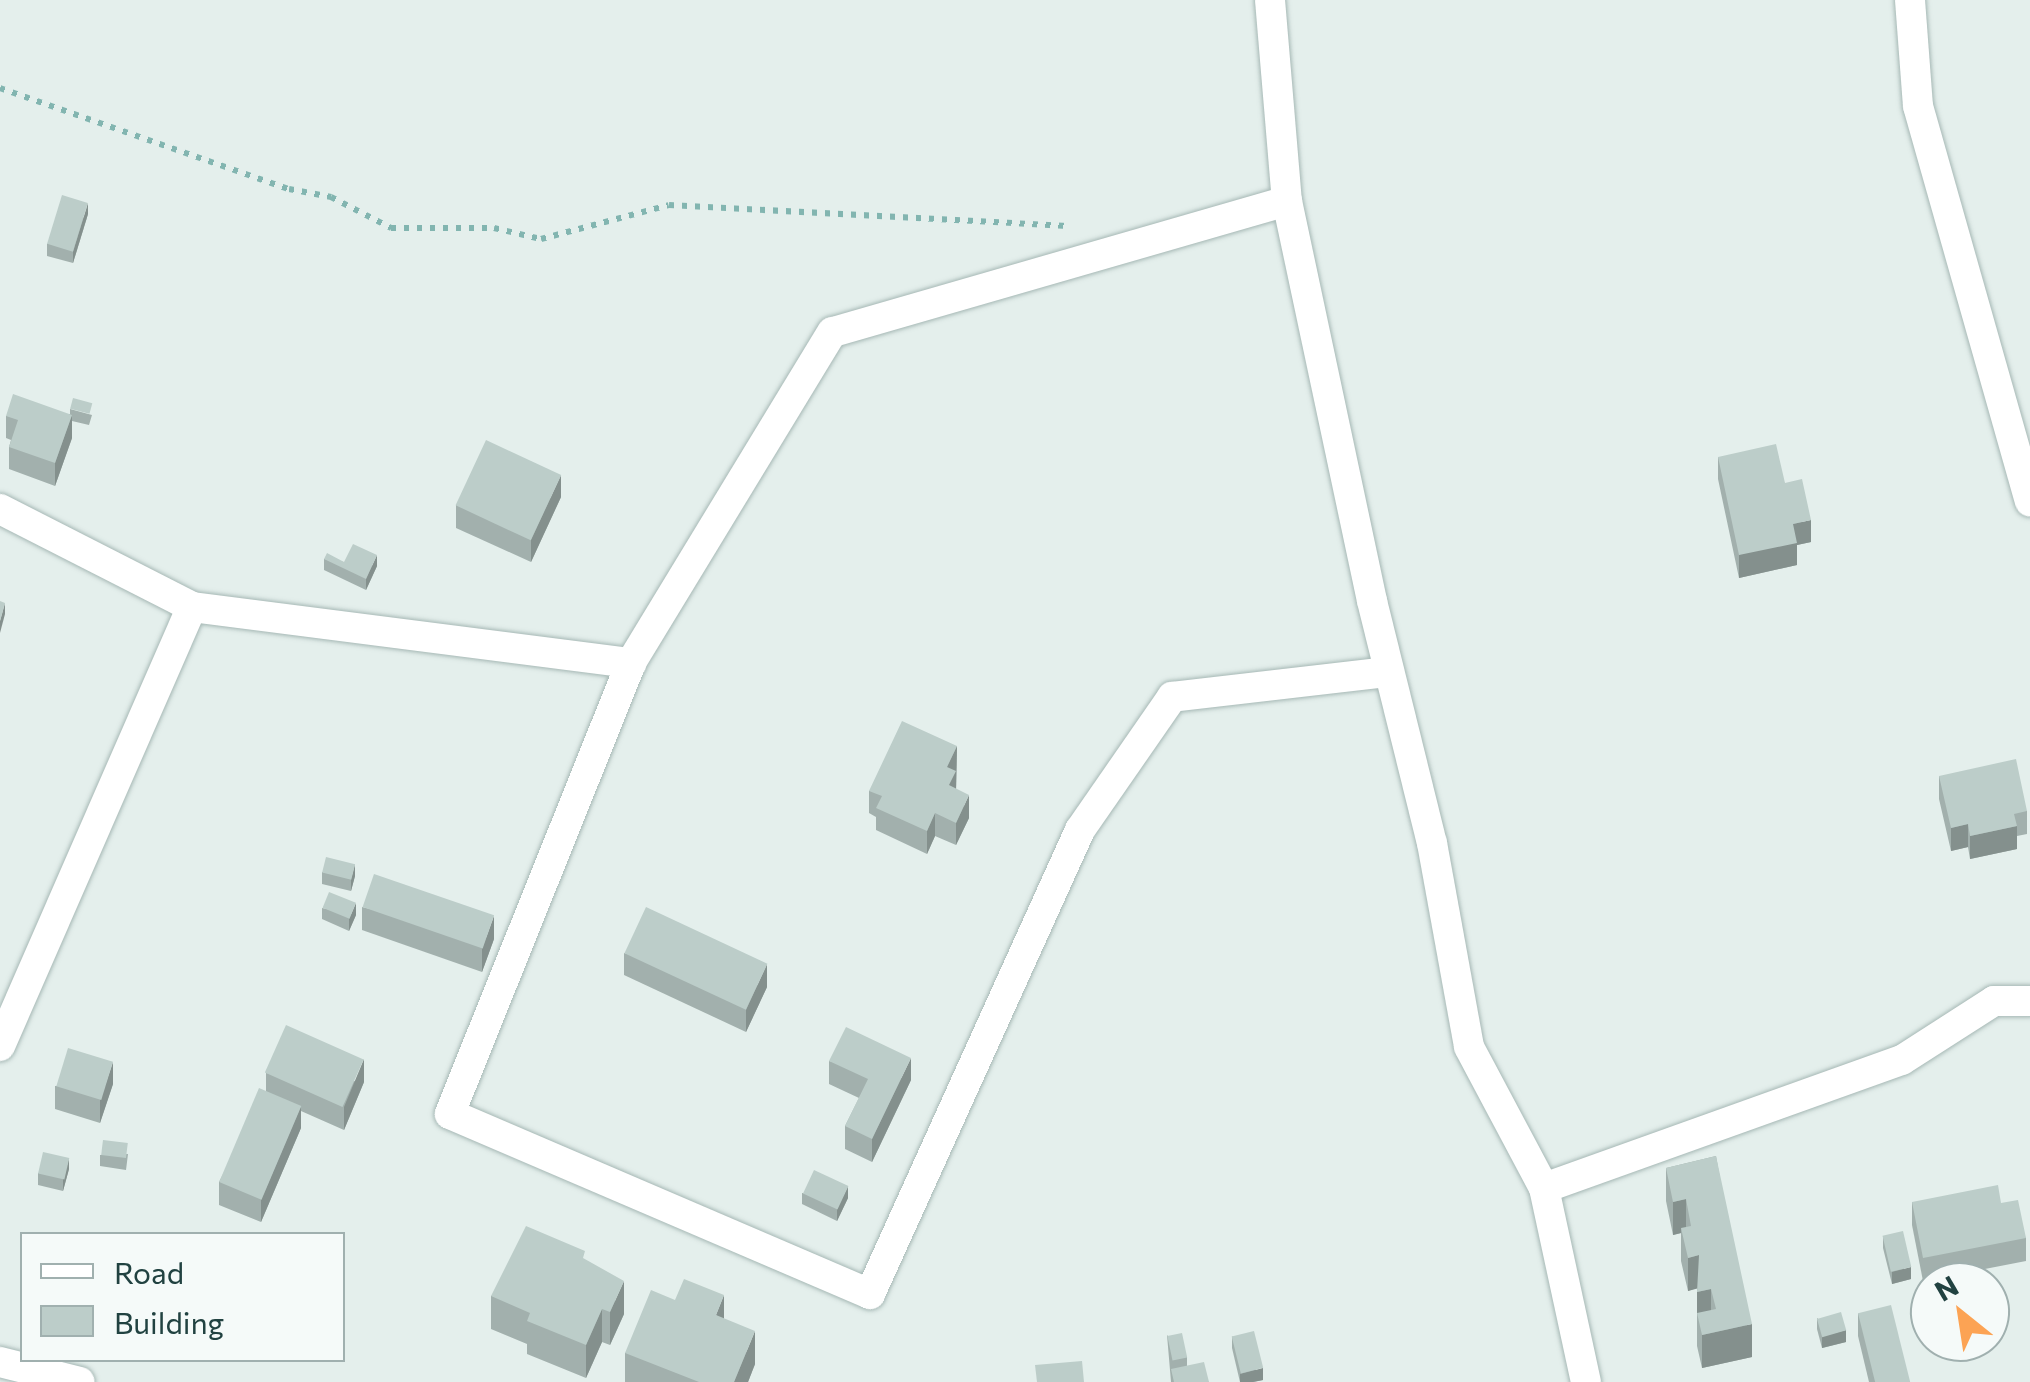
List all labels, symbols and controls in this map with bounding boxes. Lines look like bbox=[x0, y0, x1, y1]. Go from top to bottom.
legend bbox=[20, 1232, 345, 1362]
text: Road bbox=[114, 1253, 184, 1290]
north arrow bbox=[1910, 1262, 2010, 1362]
text: N bbox=[1928, 1268, 1964, 1308]
text: Building bbox=[114, 1303, 224, 1340]

